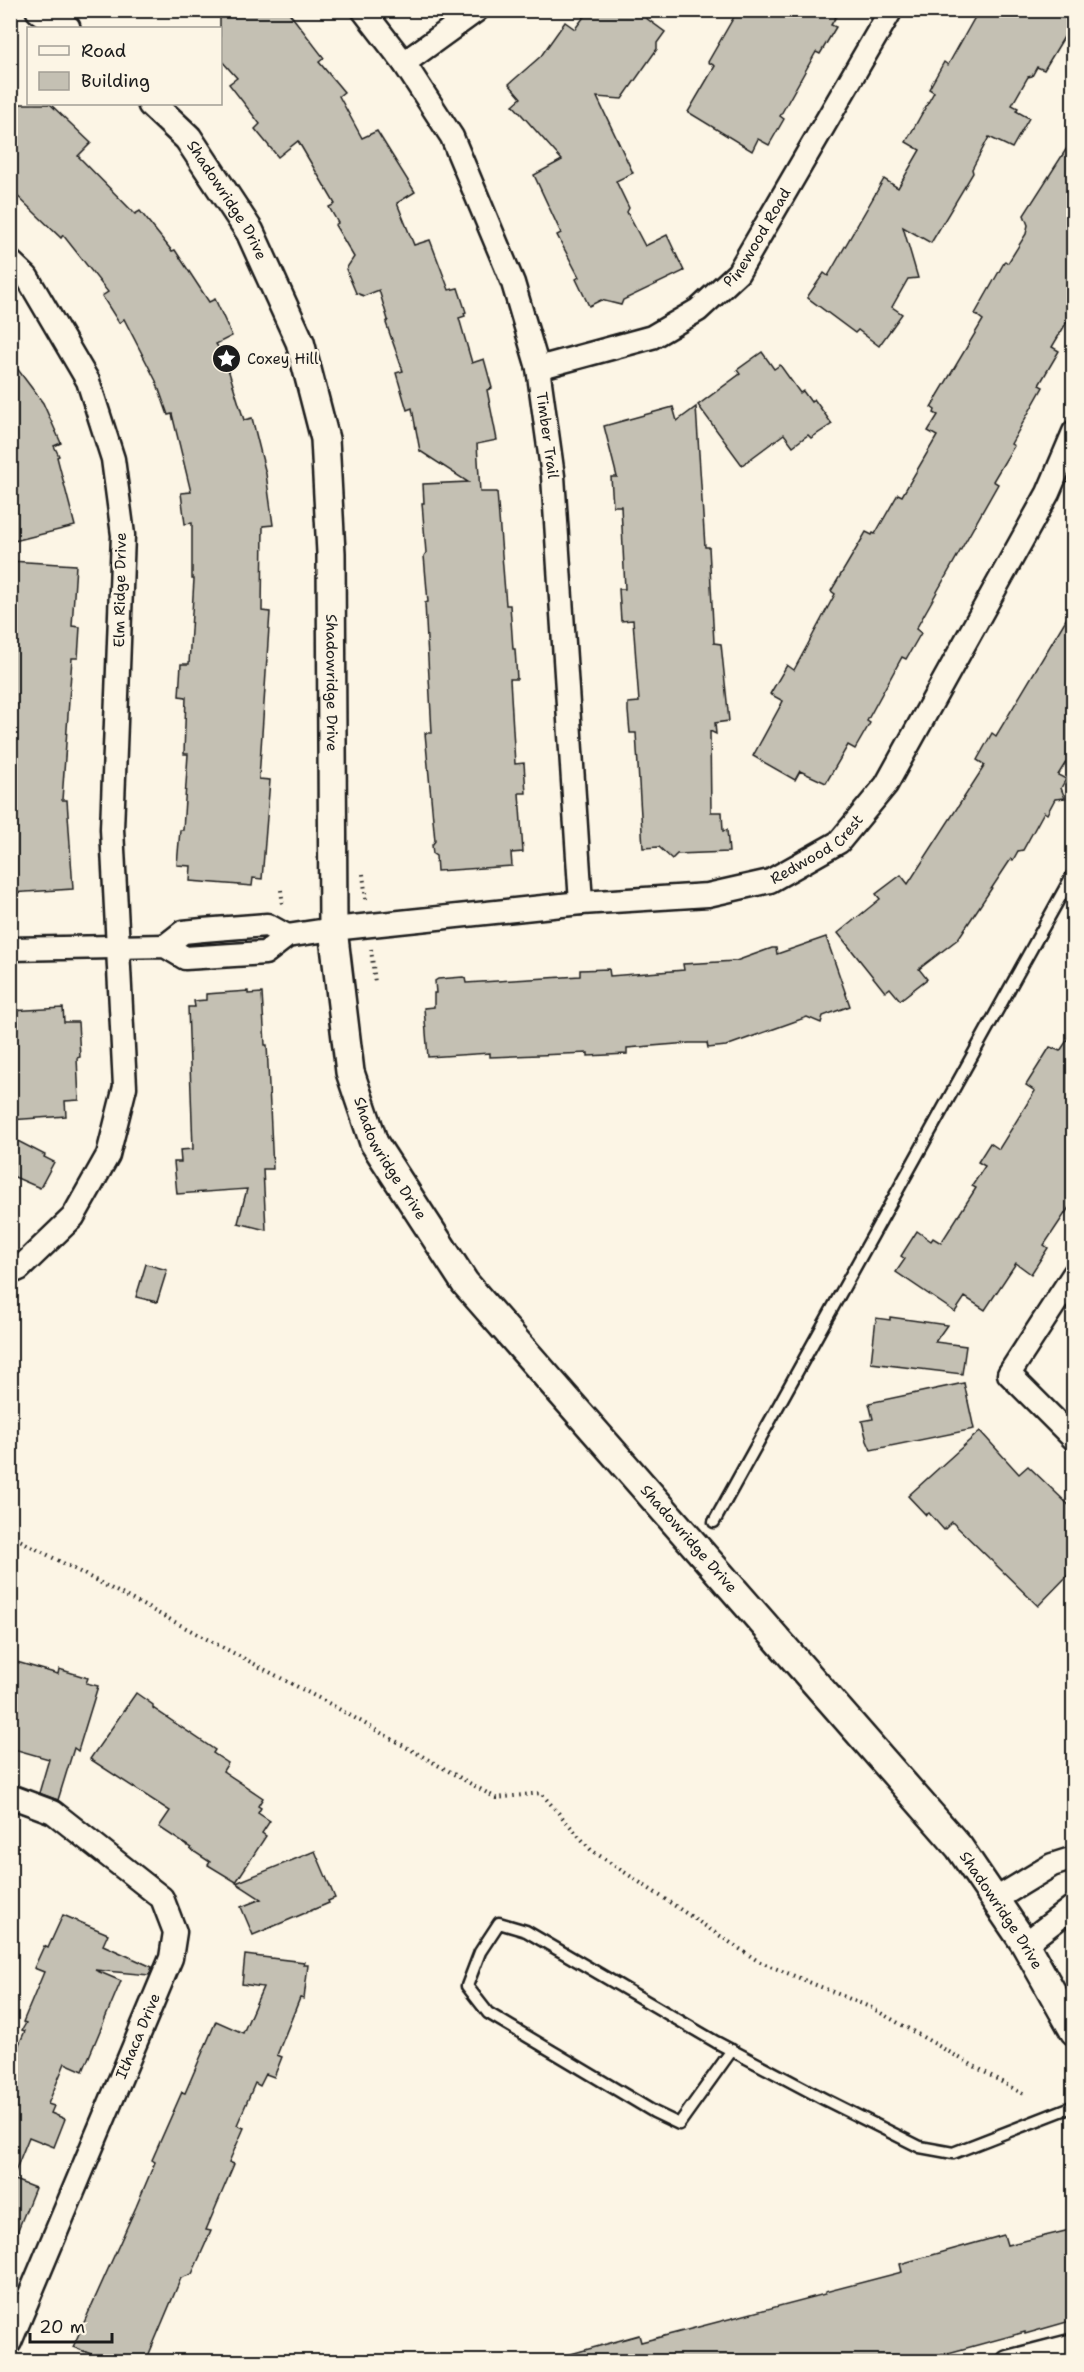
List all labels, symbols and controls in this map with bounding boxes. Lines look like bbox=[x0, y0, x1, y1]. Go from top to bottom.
legend bbox=[27, 27, 222, 105]
text: Road bbox=[81, 39, 126, 63]
text: Building bbox=[81, 69, 150, 93]
street label: Shadowridge Drive bbox=[182, 136, 271, 263]
street label: Pinewood Road bbox=[719, 184, 796, 292]
place icon: Coxey Hill bbox=[210, 343, 242, 375]
place label: Coxey Hill bbox=[247, 349, 319, 369]
street label: Timber Trail bbox=[531, 391, 563, 480]
street label: Elm Ridge Drive bbox=[109, 532, 131, 648]
street label: Shadowridge Drive bbox=[321, 614, 342, 752]
street label: Redwood Crest bbox=[767, 810, 868, 889]
street label: Shadowridge Drive bbox=[349, 1094, 431, 1224]
street label: Shadowridge Drive bbox=[636, 1480, 742, 1597]
street label: Shadowridge Drive bbox=[955, 1847, 1047, 1973]
street label: Ithaca Drive bbox=[111, 1990, 165, 2082]
scale bar bbox=[30, 2306, 112, 2344]
text: 20 m bbox=[39, 2315, 85, 2339]

